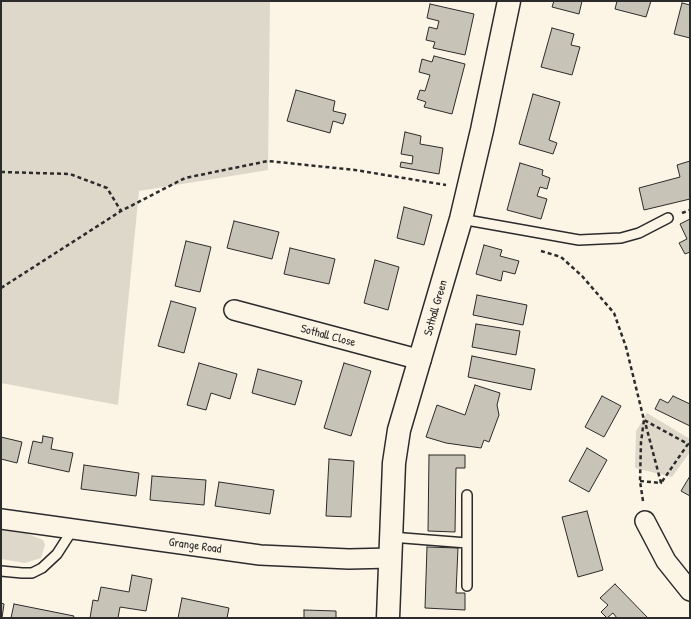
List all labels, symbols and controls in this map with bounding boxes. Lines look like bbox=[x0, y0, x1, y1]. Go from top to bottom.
street label: Sothall Green bbox=[421, 278, 451, 338]
street label: Sothall Close bbox=[299, 322, 357, 350]
street label: Grange Road bbox=[168, 535, 222, 557]

